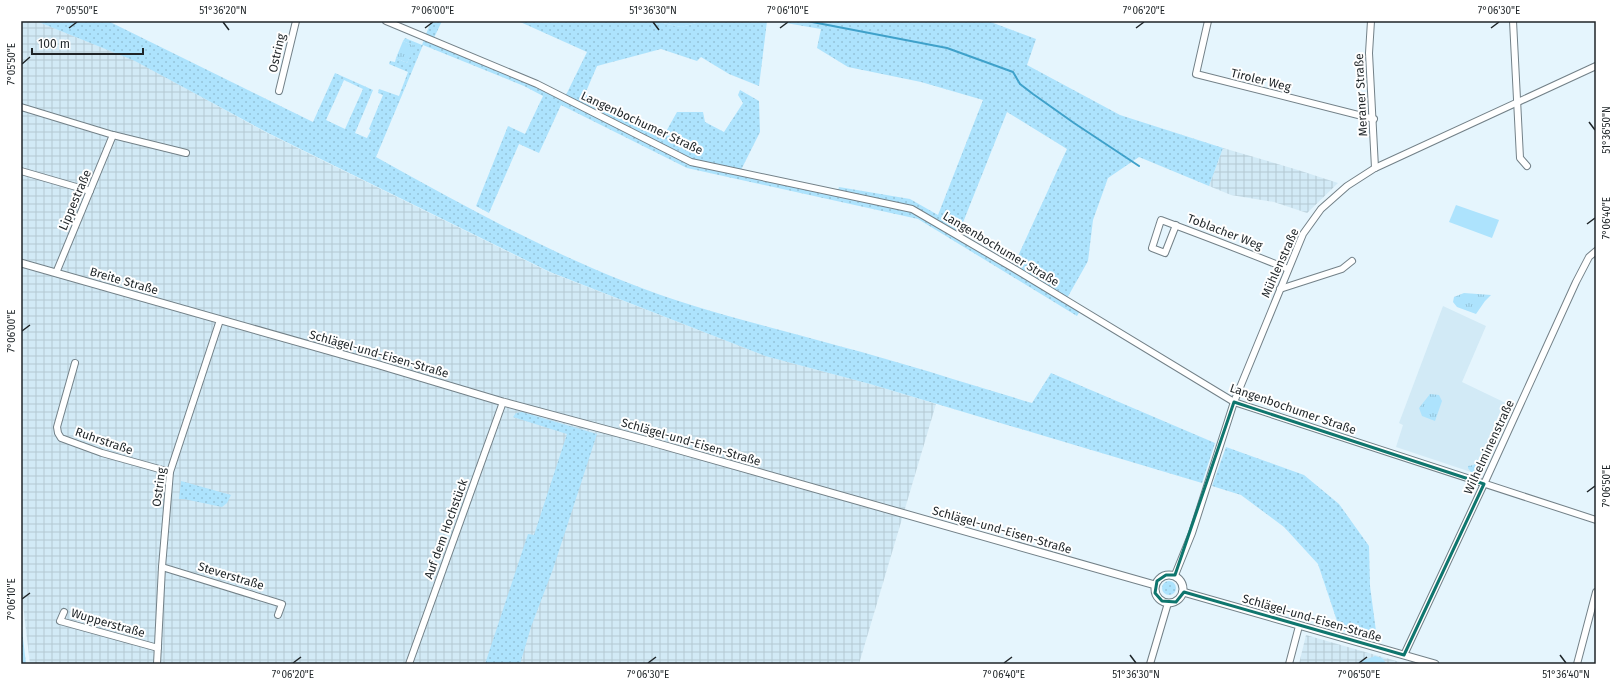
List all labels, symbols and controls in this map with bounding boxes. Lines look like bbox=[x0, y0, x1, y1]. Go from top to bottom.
text: 7°05'50"E bbox=[56, 5, 98, 17]
text: 51°36'20"N bbox=[199, 5, 247, 17]
text: 7°06'00"E bbox=[412, 5, 454, 17]
text: 51°36'30"N bbox=[629, 5, 677, 17]
text: 7°06'10"E bbox=[767, 5, 809, 17]
text: 7°06'20"E bbox=[1123, 5, 1165, 17]
text: 7°06'30"E bbox=[1478, 5, 1520, 17]
scale bar bbox=[32, 30, 143, 56]
street label: Ostring bbox=[266, 31, 288, 74]
text: 100 m bbox=[38, 37, 70, 51]
text: 7°05'50"E bbox=[6, 43, 18, 85]
street label: Meraner Straße bbox=[1352, 53, 1370, 137]
street label: Tiroler Weg bbox=[1230, 66, 1293, 94]
street label: Langenbochumer Straße bbox=[579, 89, 705, 157]
text: 51°36'50"N bbox=[1601, 106, 1613, 154]
street label: Lippestraße bbox=[56, 168, 94, 232]
text: 7°06'40"E bbox=[1601, 197, 1613, 239]
street label: Langenbochumer Straße bbox=[940, 209, 1062, 289]
street label: Toblacher Weg bbox=[1185, 211, 1265, 253]
street label: Mühlenstraße bbox=[1258, 226, 1302, 300]
street label: Breite Straße bbox=[88, 265, 160, 297]
text: 7°06'00"E bbox=[6, 310, 18, 352]
street label: Schlägel-und-Eisen-Straße bbox=[308, 327, 450, 381]
street label: Langenbochumer Straße bbox=[1228, 381, 1358, 437]
street label: Wilhelminenstraße bbox=[1461, 398, 1517, 496]
street label: Schlägel-und-Eisen-Straße bbox=[620, 415, 762, 469]
street label: Ruhrstraße bbox=[73, 425, 135, 457]
text: 7°06'50"E bbox=[1601, 465, 1613, 507]
street label: Ostring bbox=[149, 466, 169, 508]
street label: Auf dem Hochstück bbox=[421, 476, 471, 581]
street label: Schlägel-und-Eisen-Straße bbox=[931, 503, 1073, 557]
street label: Steverstraße bbox=[196, 559, 266, 593]
text: 7°06'10"E bbox=[6, 578, 18, 620]
street label: Schlägel-und-Eisen-Straße bbox=[1241, 591, 1383, 645]
street label: Wupperstraße bbox=[69, 606, 147, 640]
text: 7°06'20"E bbox=[272, 669, 314, 681]
text: 7°06'30"E bbox=[627, 669, 669, 681]
text: 7°06'40"E bbox=[983, 669, 1025, 681]
text: 51°36'30"N bbox=[1112, 669, 1160, 681]
text: 7°06'50"E bbox=[1338, 669, 1380, 681]
text: 51°36'40"N bbox=[1542, 669, 1590, 681]

